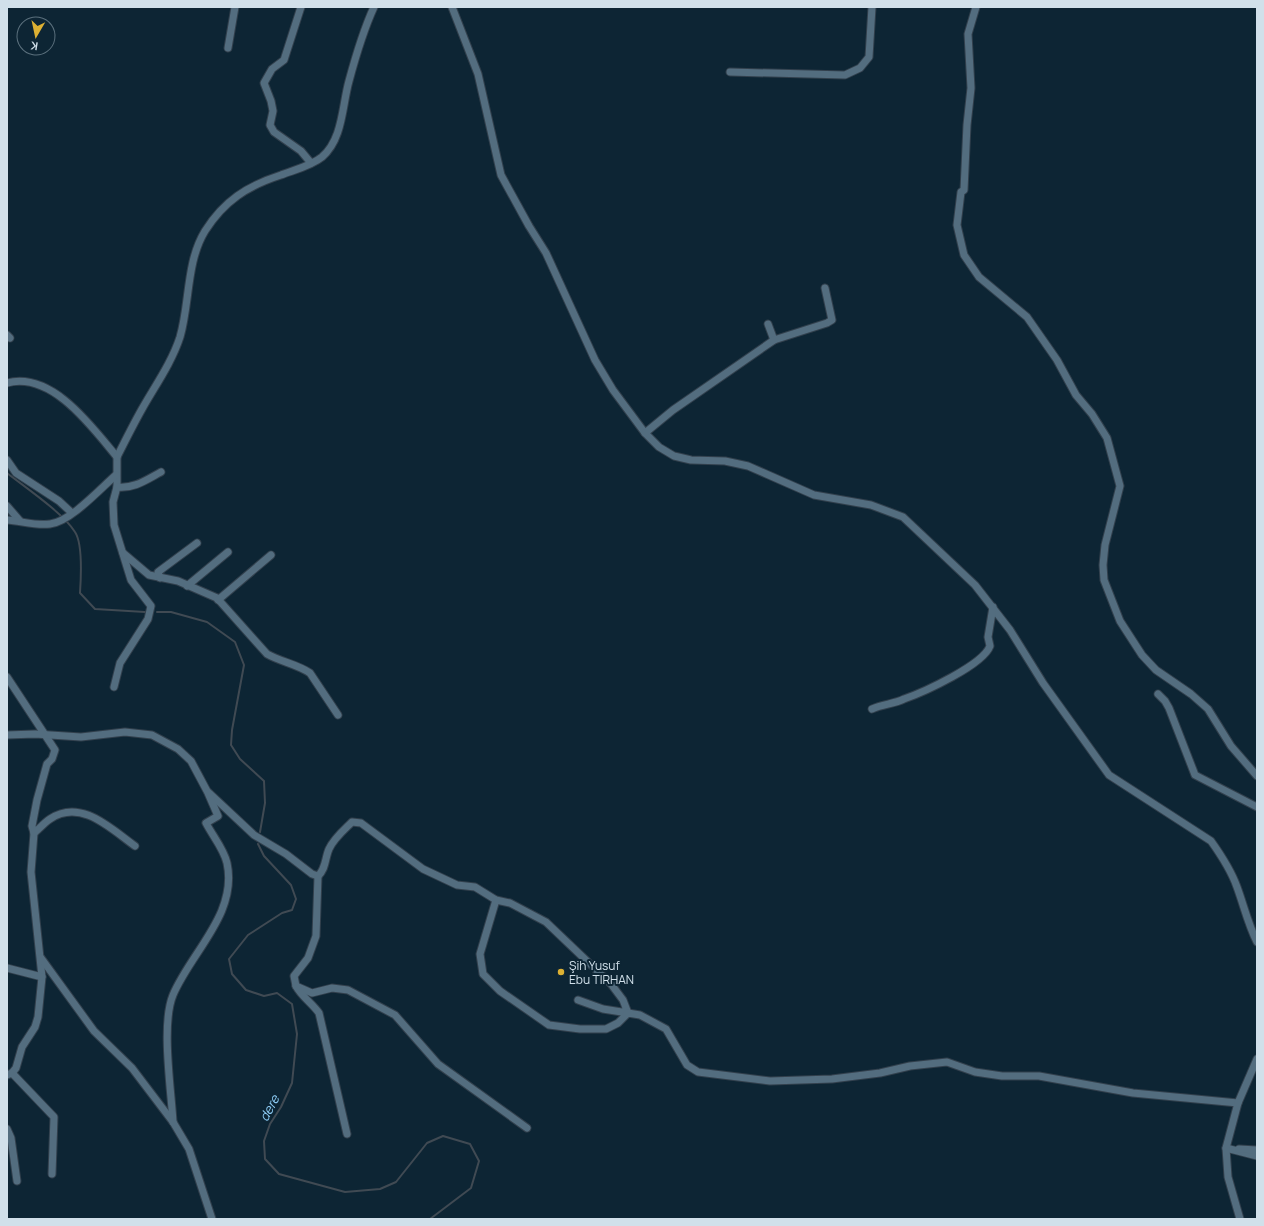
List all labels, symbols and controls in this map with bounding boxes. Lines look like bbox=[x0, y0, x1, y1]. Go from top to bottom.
north arrow bbox=[16, 16, 56, 56]
text: K bbox=[29, 38, 39, 54]
place label: Şih Yusuf Ebu TIRHAN bbox=[569, 957, 634, 988]
marker: Şih Yusuf Ebu TIRHAN bbox=[556, 967, 566, 977]
water label: dere bbox=[255, 1090, 284, 1124]

